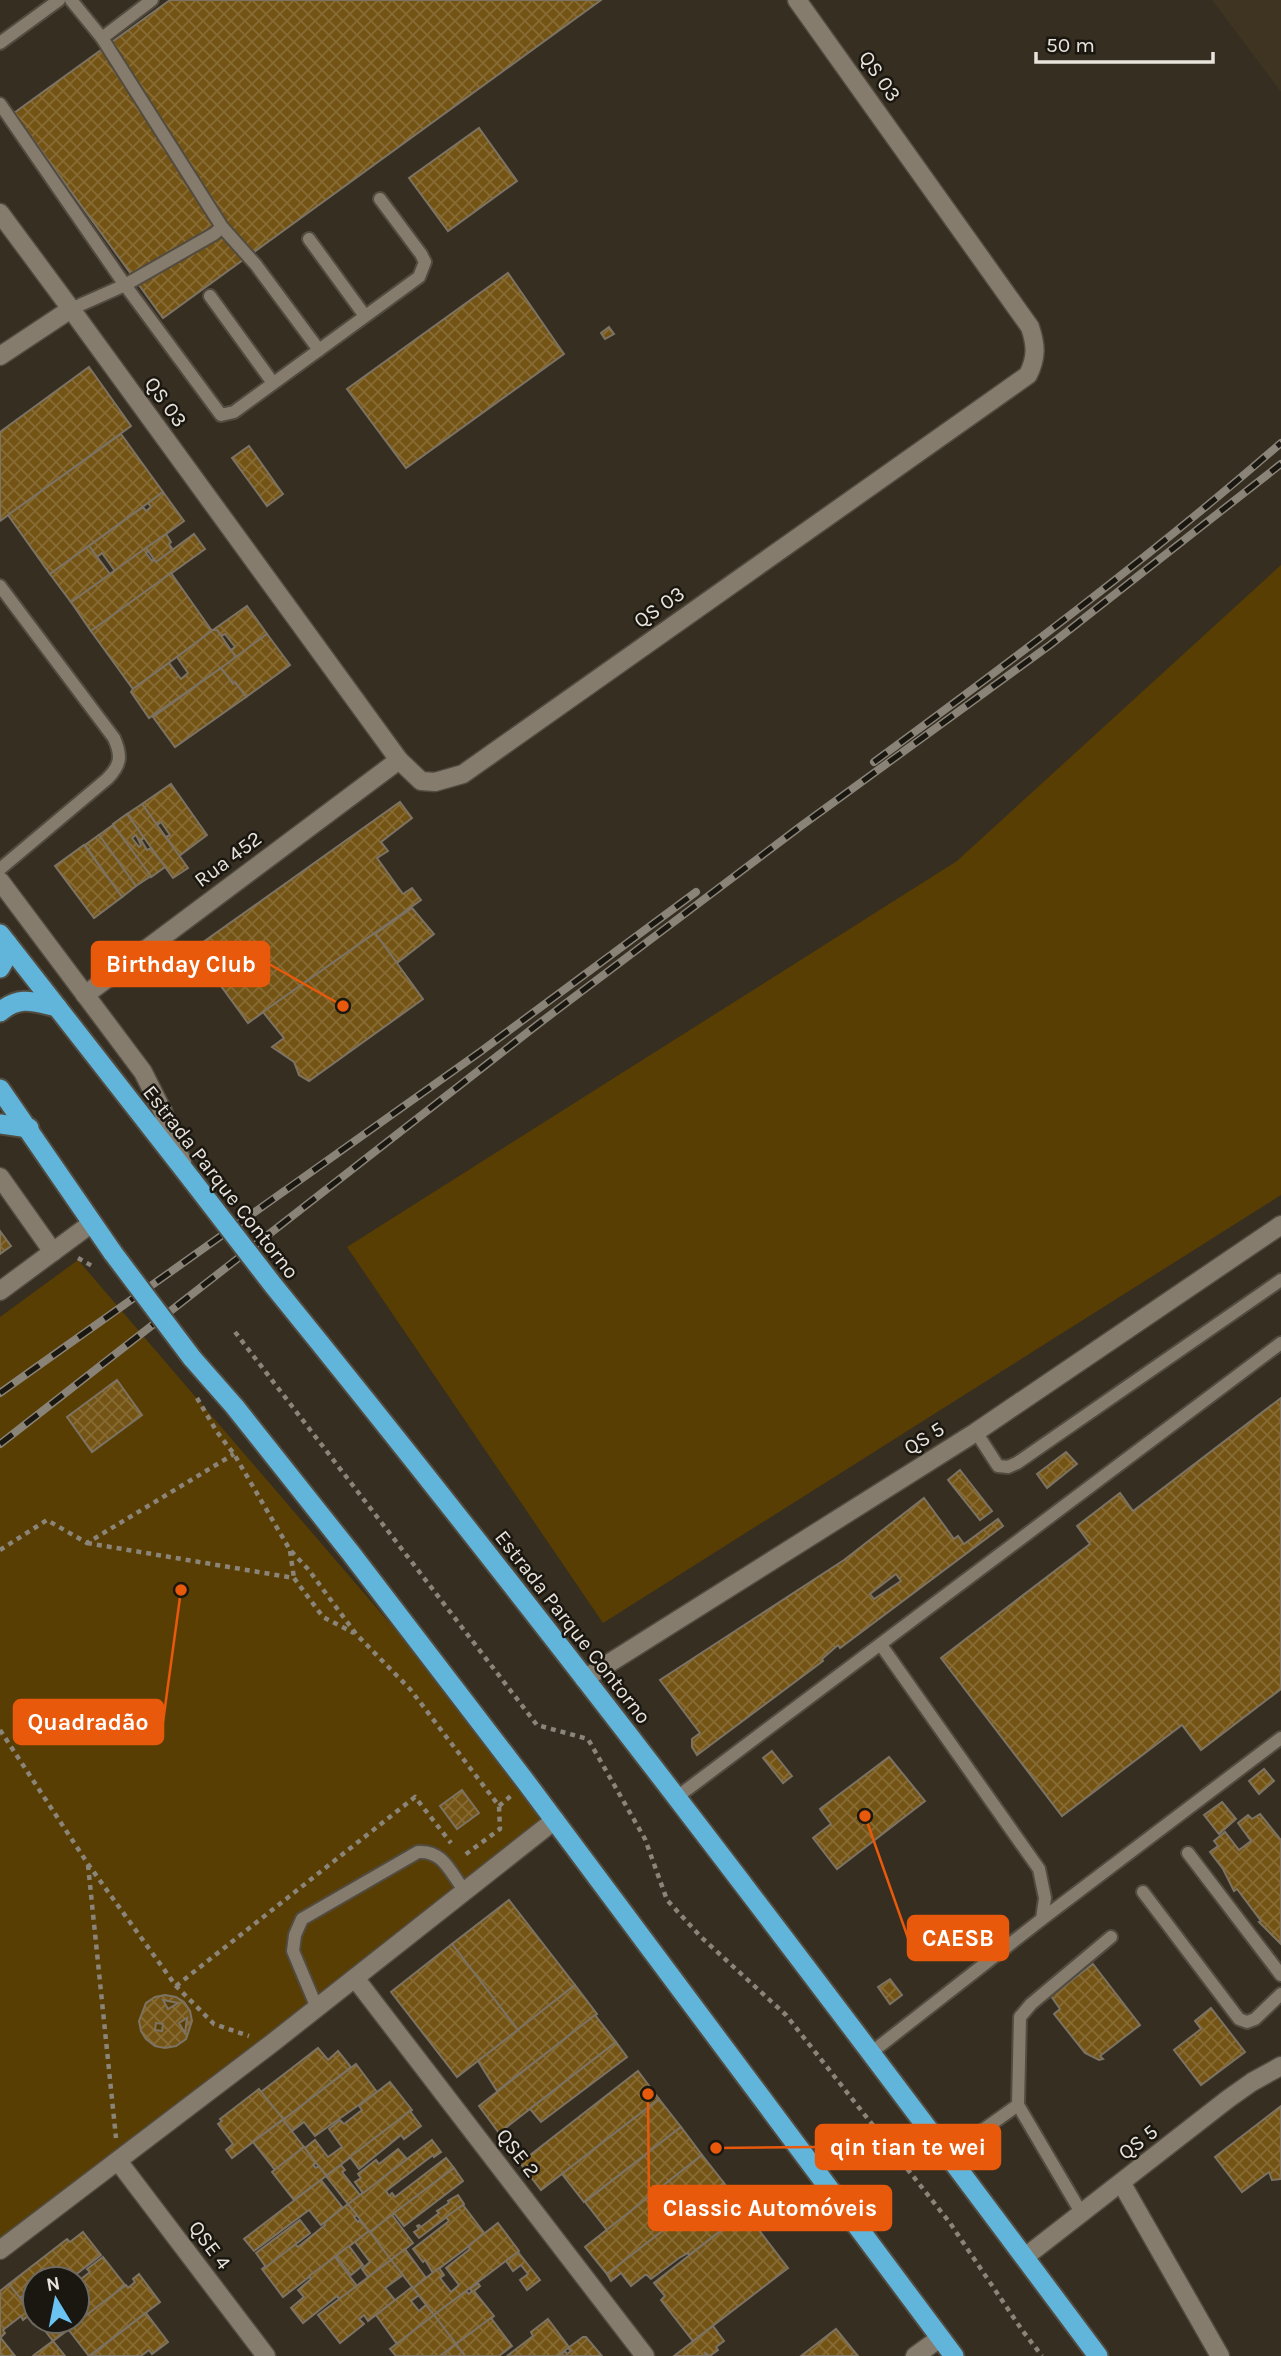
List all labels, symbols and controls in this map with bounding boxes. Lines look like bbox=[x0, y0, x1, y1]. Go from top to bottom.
scale bar bbox=[1036, 21, 1213, 65]
text: 50 m bbox=[1046, 33, 1095, 57]
street label: QS 03 bbox=[854, 46, 906, 106]
street label: QS 03 bbox=[140, 372, 192, 432]
street label: QS 03 bbox=[629, 581, 689, 633]
street label: Rua 452 bbox=[190, 826, 266, 892]
callout: Birthday Club bbox=[92, 942, 269, 986]
text: Birthday Club bbox=[106, 951, 256, 978]
street label: Estrada Parque Contorno bbox=[138, 1081, 304, 1283]
street label: QS 5 bbox=[899, 1416, 949, 1460]
street label: Estrada Parque Contorno bbox=[490, 1526, 656, 1728]
callout: Quadradão bbox=[14, 1700, 163, 1744]
text: Quadradão bbox=[28, 1709, 148, 1736]
callout: CAESB bbox=[908, 1916, 1008, 1960]
text: CAESB bbox=[922, 1925, 994, 1952]
street label: QS 5 bbox=[1114, 2119, 1162, 2165]
street label: QSE 2 bbox=[492, 2124, 544, 2182]
callout: qin tian te wei bbox=[816, 2125, 1000, 2169]
text: qin tian te wei bbox=[830, 2134, 986, 2161]
callout: Classic Automóveis bbox=[649, 2186, 891, 2230]
text: Classic Automóveis bbox=[663, 2195, 877, 2222]
street label: QSE 4 bbox=[184, 2216, 236, 2274]
north arrow bbox=[21, 2265, 91, 2335]
text: N bbox=[45, 2272, 62, 2296]

